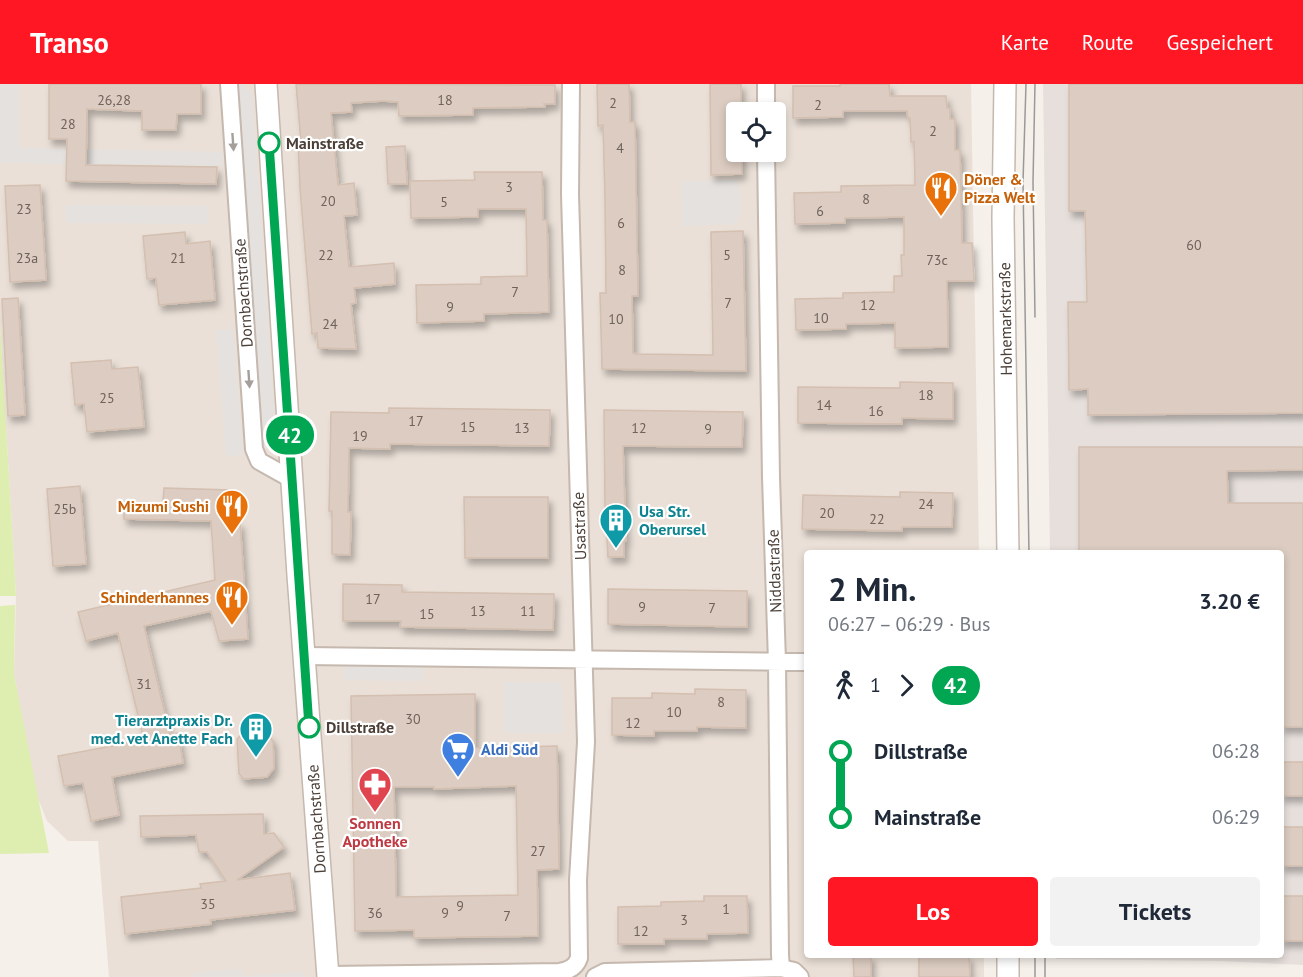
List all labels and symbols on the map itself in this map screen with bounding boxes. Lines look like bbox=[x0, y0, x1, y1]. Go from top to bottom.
house number: 26,28 bbox=[97, 91, 131, 109]
house number: 18 bbox=[437, 91, 453, 109]
house number: 2 bbox=[609, 94, 617, 112]
house number: 2 bbox=[814, 96, 822, 114]
house number: 28 bbox=[60, 115, 76, 133]
house number: 2 bbox=[929, 122, 937, 140]
marker: Mainstraße bbox=[258, 132, 280, 154]
one-way arrow bbox=[228, 133, 238, 152]
place label: Mainstraße bbox=[286, 133, 364, 153]
house number: 4 bbox=[616, 139, 624, 157]
place label: Döner & Pizza Welt bbox=[964, 169, 1035, 207]
restaurant icon: Döner & Pizza Welt bbox=[923, 170, 959, 217]
house number: 3 bbox=[505, 178, 513, 196]
house number: 8 bbox=[862, 190, 870, 208]
house number: 20 bbox=[320, 192, 336, 210]
house number: 5 bbox=[440, 193, 448, 211]
house number: 23 bbox=[16, 200, 32, 218]
house number: 6 bbox=[816, 202, 824, 220]
house number: 6 bbox=[617, 214, 625, 232]
house number: 60 bbox=[1186, 236, 1202, 254]
street label: Dornbachstraße bbox=[229, 238, 257, 348]
house number: 22 bbox=[318, 246, 334, 264]
house number: 5 bbox=[723, 246, 731, 264]
house number: 23a bbox=[16, 249, 38, 267]
house number: 21 bbox=[170, 249, 186, 267]
house number: 73c bbox=[926, 251, 948, 269]
house number: 8 bbox=[618, 261, 626, 279]
street label: Hohemarkstraße bbox=[994, 262, 1016, 376]
house number: 7 bbox=[511, 283, 519, 301]
house number: 7 bbox=[724, 294, 732, 312]
house number: 12 bbox=[860, 296, 876, 314]
house number: 9 bbox=[446, 298, 454, 316]
house number: 10 bbox=[813, 309, 829, 327]
house number: 10 bbox=[608, 310, 624, 328]
house number: 24 bbox=[322, 315, 338, 333]
one-way arrow bbox=[244, 369, 254, 388]
house number: 18 bbox=[918, 386, 934, 404]
house number: 25 bbox=[99, 389, 115, 407]
house number: 14 bbox=[816, 396, 832, 414]
house number: 16 bbox=[868, 402, 884, 420]
house number: 17 bbox=[408, 412, 424, 430]
line badge: 42 bbox=[263, 416, 317, 454]
house number: 15 bbox=[460, 418, 476, 436]
house number: 13 bbox=[514, 419, 530, 437]
house number: 12 bbox=[631, 419, 647, 437]
house number: 9 bbox=[704, 420, 712, 438]
house number: 19 bbox=[352, 427, 368, 445]
restaurant icon: Mizumi Sushi bbox=[214, 488, 250, 535]
street label: Usastraße bbox=[568, 492, 590, 560]
house number: 24 bbox=[918, 495, 934, 513]
place label: Mizumi Sushi bbox=[118, 496, 209, 516]
house number: 25b bbox=[54, 500, 76, 518]
place label: Usa Str. Oberursel bbox=[639, 501, 706, 539]
building icon: Usa Str. Oberursel bbox=[598, 502, 634, 549]
house number: 20 bbox=[819, 504, 835, 522]
house number: 22 bbox=[869, 510, 885, 528]
street label: Niddastraße bbox=[763, 529, 785, 613]
restaurant icon: Schinderhannes bbox=[214, 579, 250, 626]
place label: Schinderhannes bbox=[101, 587, 209, 607]
house number: 17 bbox=[365, 590, 381, 608]
house number: 9 bbox=[638, 598, 646, 616]
house number: 7 bbox=[708, 599, 716, 617]
house number: 13 bbox=[470, 602, 486, 620]
house number: 11 bbox=[520, 602, 536, 620]
house number: 15 bbox=[419, 605, 435, 623]
house number: 31 bbox=[136, 675, 152, 693]
house number: 8 bbox=[717, 693, 725, 711]
house number: 10 bbox=[666, 703, 682, 721]
place label: Tierarztpraxis Dr. med. vet Anette Fach bbox=[91, 710, 233, 748]
house number: 30 bbox=[405, 710, 421, 728]
building icon: Tierarztpraxis Dr. med. vet Anette Fach bbox=[238, 711, 274, 758]
house number: 12 bbox=[625, 714, 641, 732]
marker: Dillstraße bbox=[298, 716, 320, 738]
place label: Dillstraße bbox=[326, 717, 394, 737]
supermarket icon: Aldi Süd bbox=[440, 731, 476, 778]
place label: Aldi Süd bbox=[481, 739, 538, 759]
street label: Dornbachstraße bbox=[302, 764, 330, 874]
pharmacy icon: Sonnen Apotheke bbox=[357, 766, 393, 813]
place label: Sonnen Apotheke bbox=[342, 813, 408, 851]
house number: 27 bbox=[530, 842, 546, 860]
house number: 35 bbox=[200, 895, 216, 913]
house number: 9 bbox=[456, 897, 464, 915]
house number: 1 bbox=[722, 900, 730, 918]
house number: 36 bbox=[367, 904, 383, 922]
house number: 9 bbox=[441, 904, 449, 922]
house number: 7 bbox=[503, 907, 511, 925]
house number: 3 bbox=[680, 911, 688, 929]
house number: 12 bbox=[633, 922, 649, 940]

